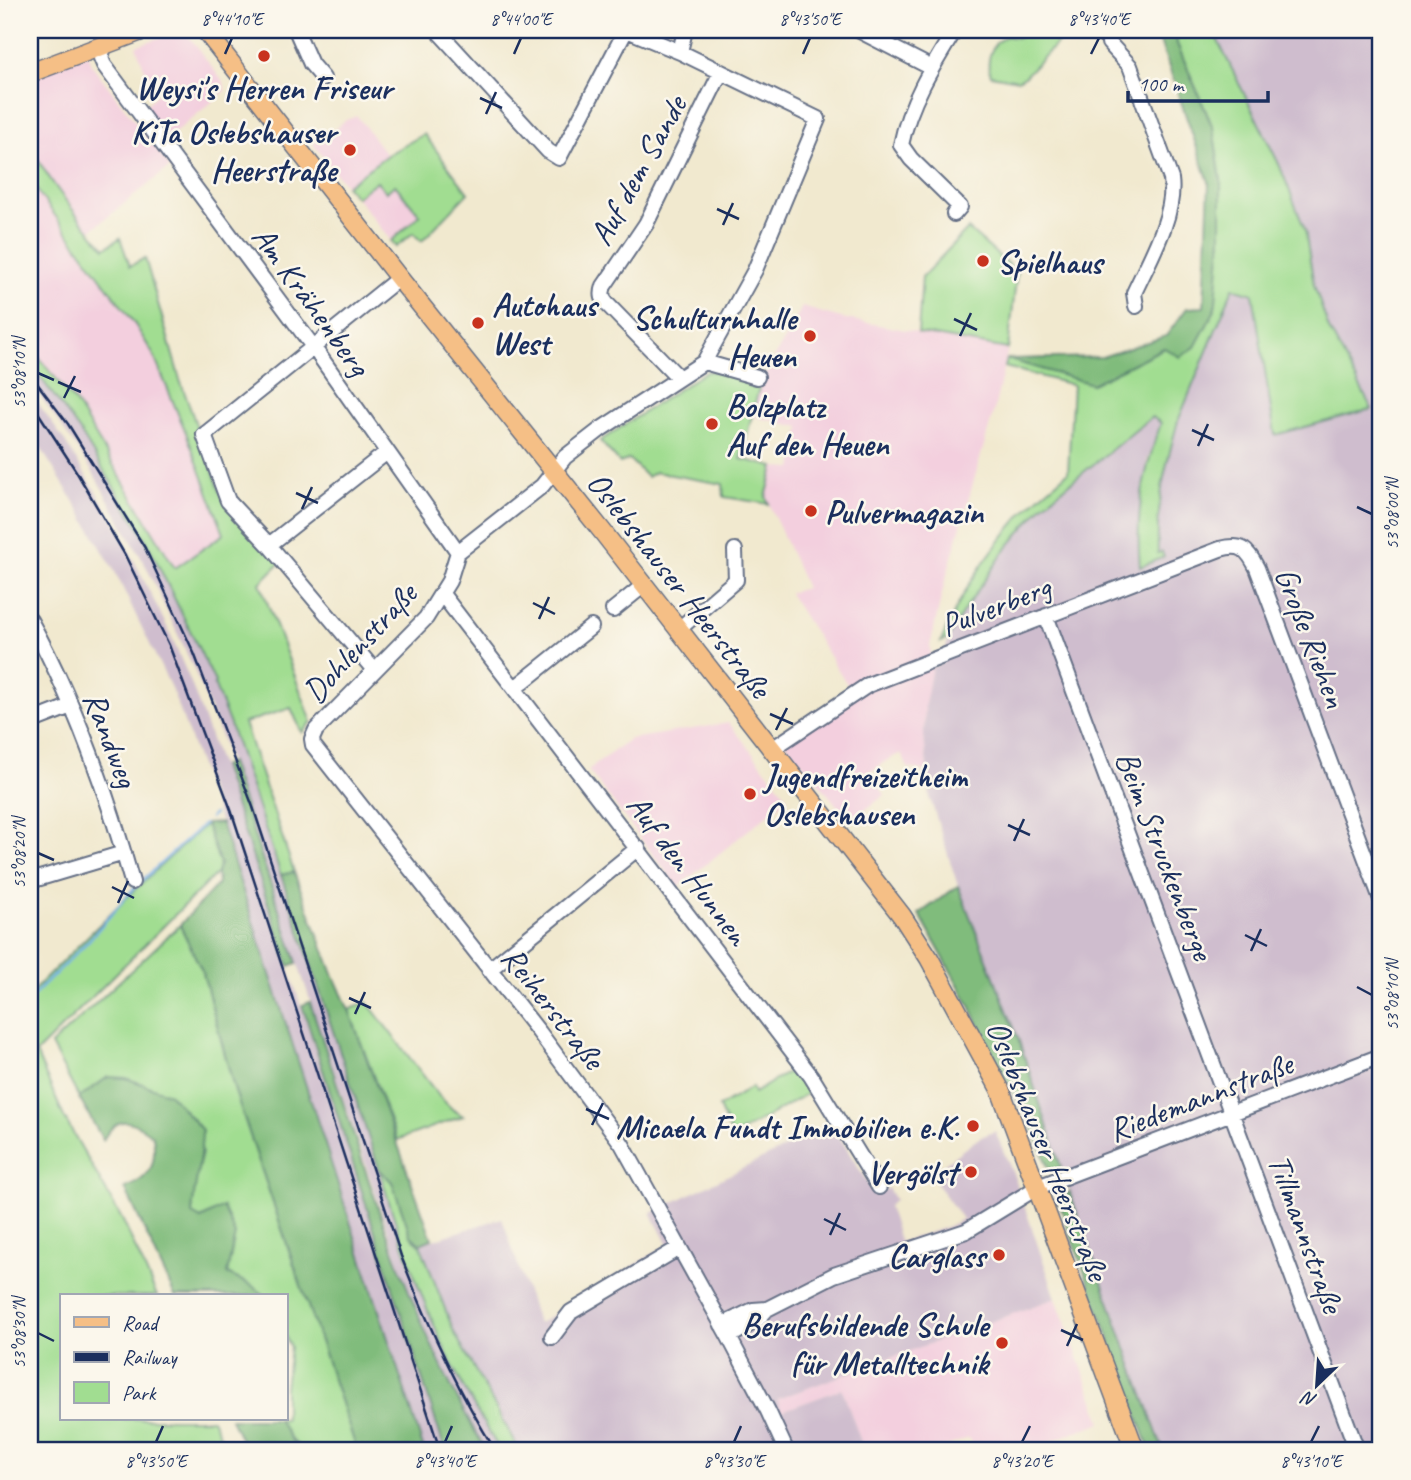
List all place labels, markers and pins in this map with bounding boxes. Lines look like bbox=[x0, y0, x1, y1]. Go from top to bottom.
marker: Weysi's Herren Friseur bbox=[256, 48, 272, 64]
place label: Weysi's Herren Friseur bbox=[136, 67, 396, 109]
place label: KiTa Oslebshauser Heerstraße bbox=[131, 111, 340, 191]
marker: KiTa Oslebshauser Heerstraße bbox=[342, 142, 358, 158]
place label: Spielhaus bbox=[997, 241, 1105, 283]
marker: Spielhaus bbox=[975, 253, 991, 269]
place label: Autohaus West bbox=[492, 284, 600, 364]
place label: Schulturnhalle Heuen bbox=[633, 297, 799, 377]
marker: Autohaus West bbox=[470, 315, 486, 331]
marker: Schulturnhalle Heuen bbox=[802, 328, 818, 344]
place label: Bolzplatz Auf den Heuen bbox=[726, 385, 890, 465]
marker: Bolzplatz Auf den Heuen bbox=[704, 416, 720, 432]
place label: Pulvermagazin bbox=[825, 491, 984, 533]
marker: Pulvermagazin bbox=[803, 503, 819, 519]
place label: Jugendfreizeitheim Oslebshausen bbox=[762, 755, 969, 835]
marker: Jugendfreizeitheim Oslebshausen bbox=[742, 786, 758, 802]
place label: Micaela Fundt Immobilien e.K. bbox=[616, 1106, 959, 1148]
marker: Micaela Fundt Immobilien e.K. bbox=[965, 1118, 981, 1134]
place label: Vergölst bbox=[867, 1152, 962, 1194]
marker: Vergölst bbox=[963, 1164, 979, 1180]
place label: Carglass bbox=[888, 1235, 988, 1277]
marker: Carglass bbox=[991, 1247, 1007, 1263]
place label: Berufsbildende Schule für Metalltechnik bbox=[742, 1304, 991, 1384]
marker: Berufsbildende Schule für Metalltechnik bbox=[994, 1335, 1010, 1351]

